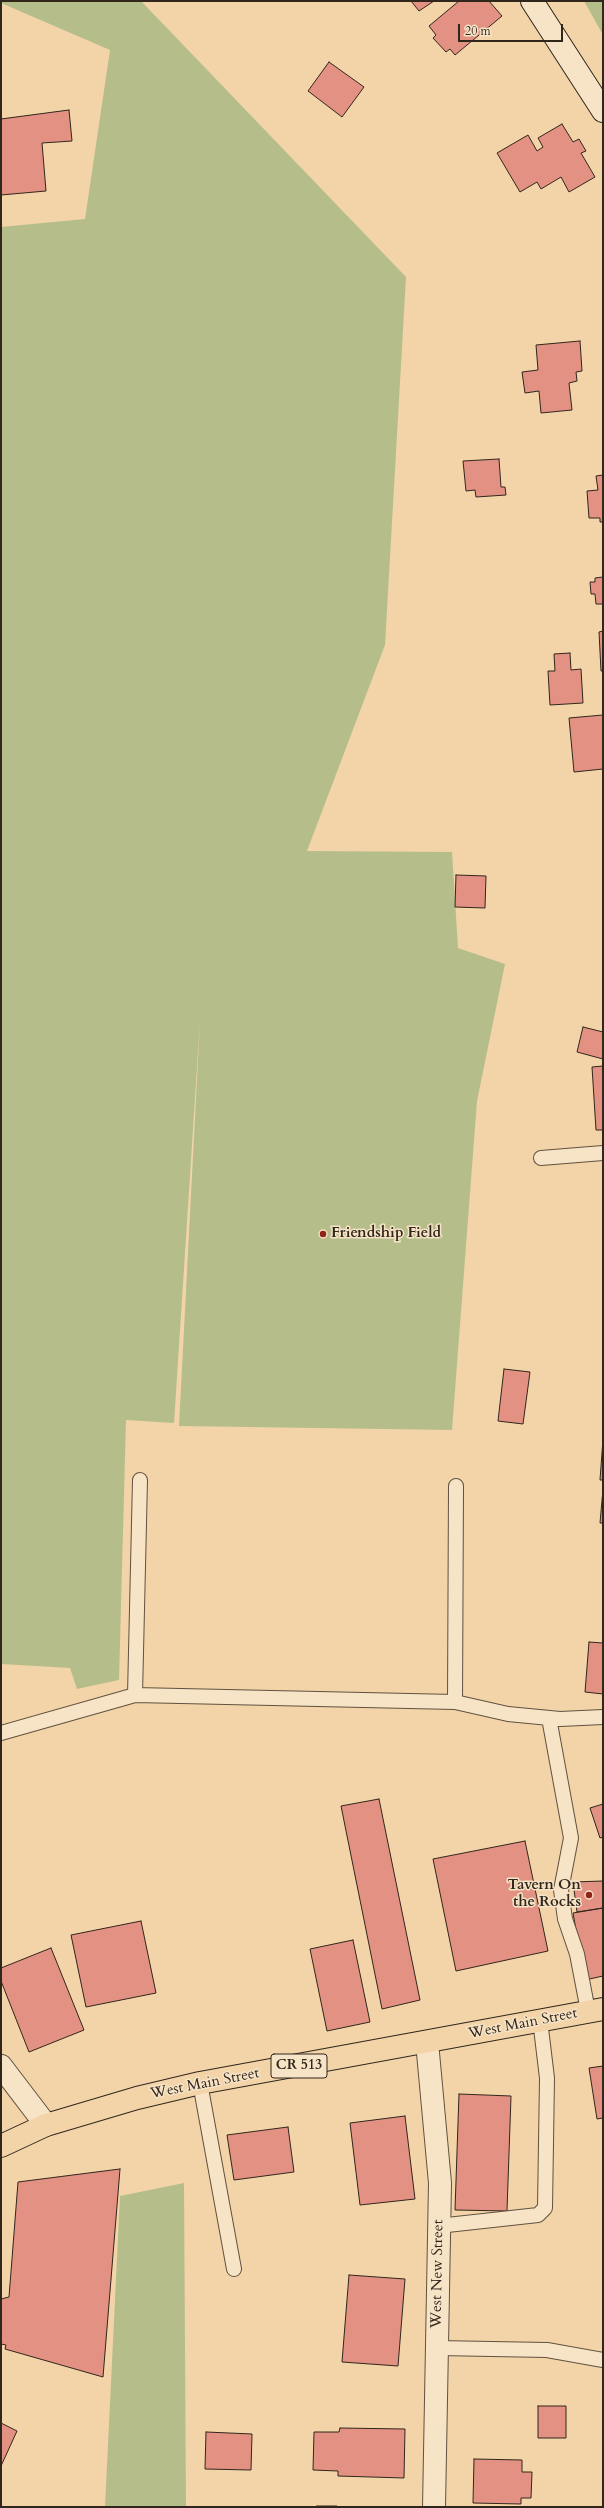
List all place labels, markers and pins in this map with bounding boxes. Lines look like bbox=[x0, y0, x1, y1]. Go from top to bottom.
place label: Friendship Field bbox=[331, 1225, 441, 1243]
marker: Friendship Field bbox=[318, 1229, 328, 1239]
place label: Tavern On the Rocks bbox=[508, 1877, 581, 1912]
marker: Tavern On the Rocks bbox=[584, 1890, 594, 1900]

